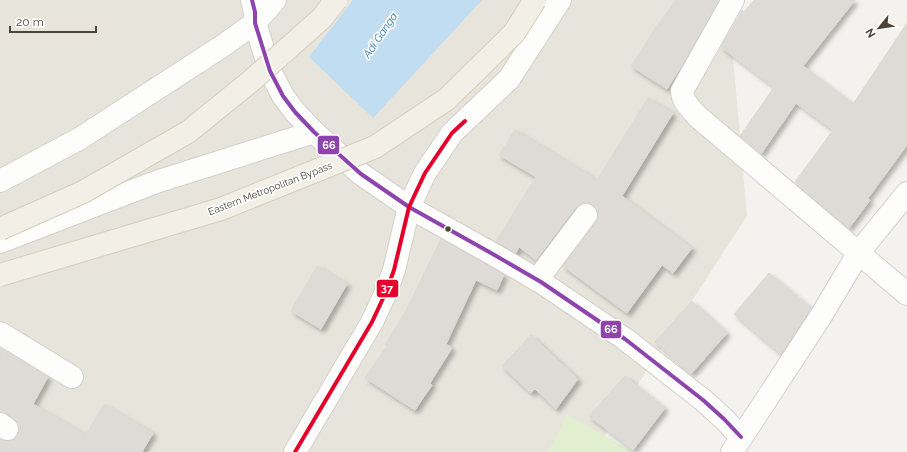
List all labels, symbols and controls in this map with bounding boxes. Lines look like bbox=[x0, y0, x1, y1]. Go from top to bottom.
scale bar bbox=[10, 8, 96, 34]
north arrow bbox=[859, 8, 899, 48]
water label: Adi Ganga bbox=[360, 10, 401, 61]
text: 20 m bbox=[16, 15, 44, 29]
text: N bbox=[863, 26, 879, 40]
line badge: 66 bbox=[317, 135, 340, 155]
text: 66 bbox=[322, 139, 336, 152]
street label: Eastern Metropolitan Bypass bbox=[207, 160, 334, 217]
unlabelled marker bbox=[443, 224, 453, 234]
line badge: 37 bbox=[376, 279, 399, 298]
text: 37 bbox=[381, 282, 394, 295]
line badge: 66 bbox=[600, 320, 622, 339]
text: 66 bbox=[604, 323, 618, 336]

